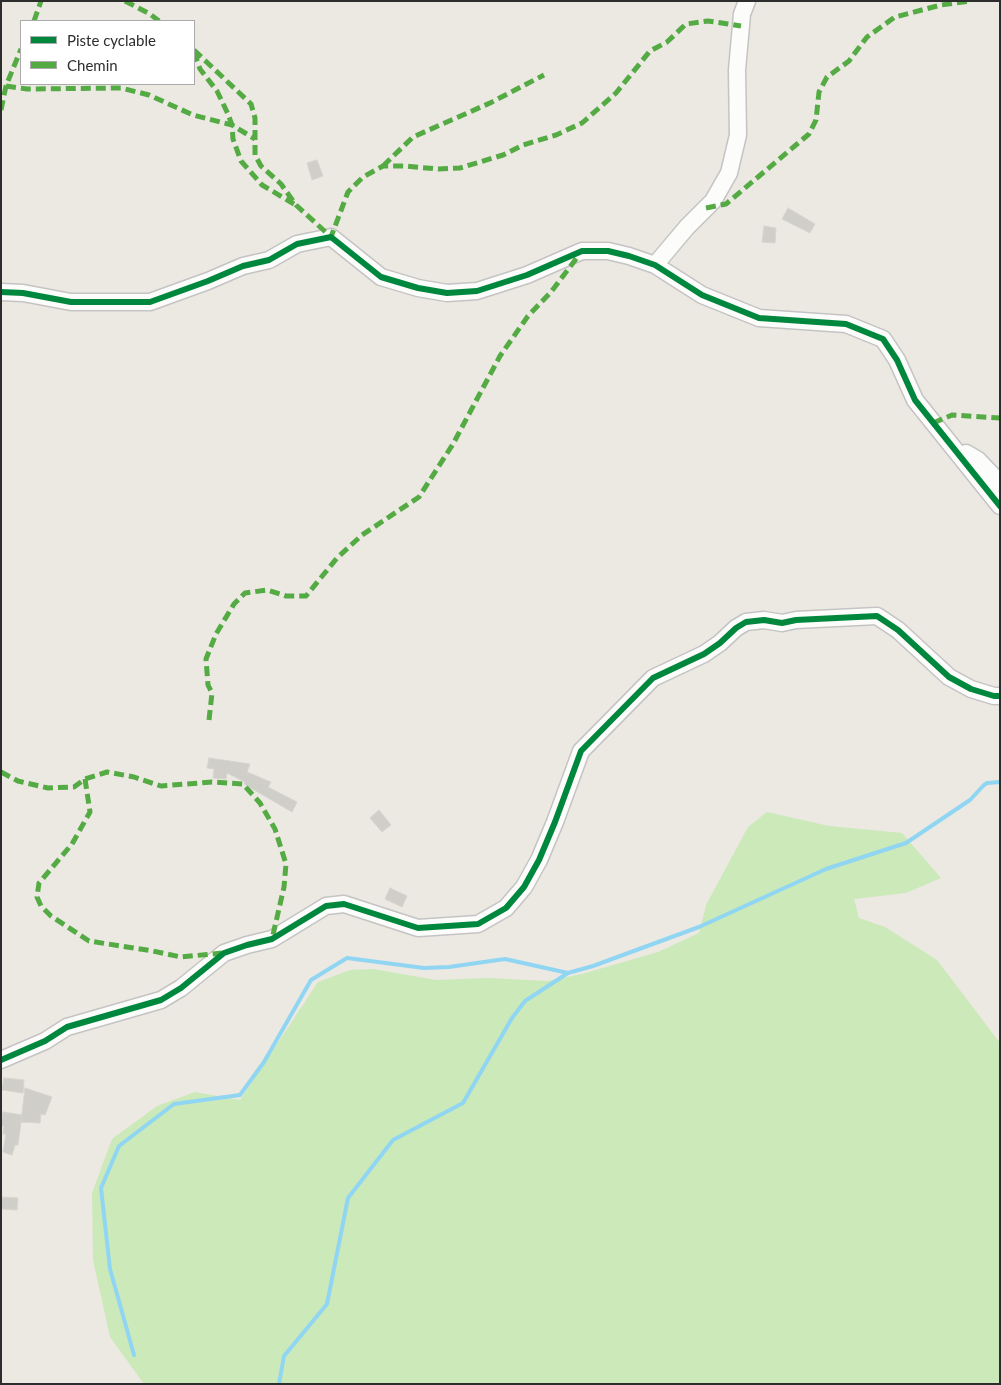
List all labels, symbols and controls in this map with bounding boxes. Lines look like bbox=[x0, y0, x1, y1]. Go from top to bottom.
legend bbox=[20, 20, 195, 85]
text: Piste cyclable bbox=[67, 31, 156, 49]
text: Chemin bbox=[67, 56, 118, 74]

